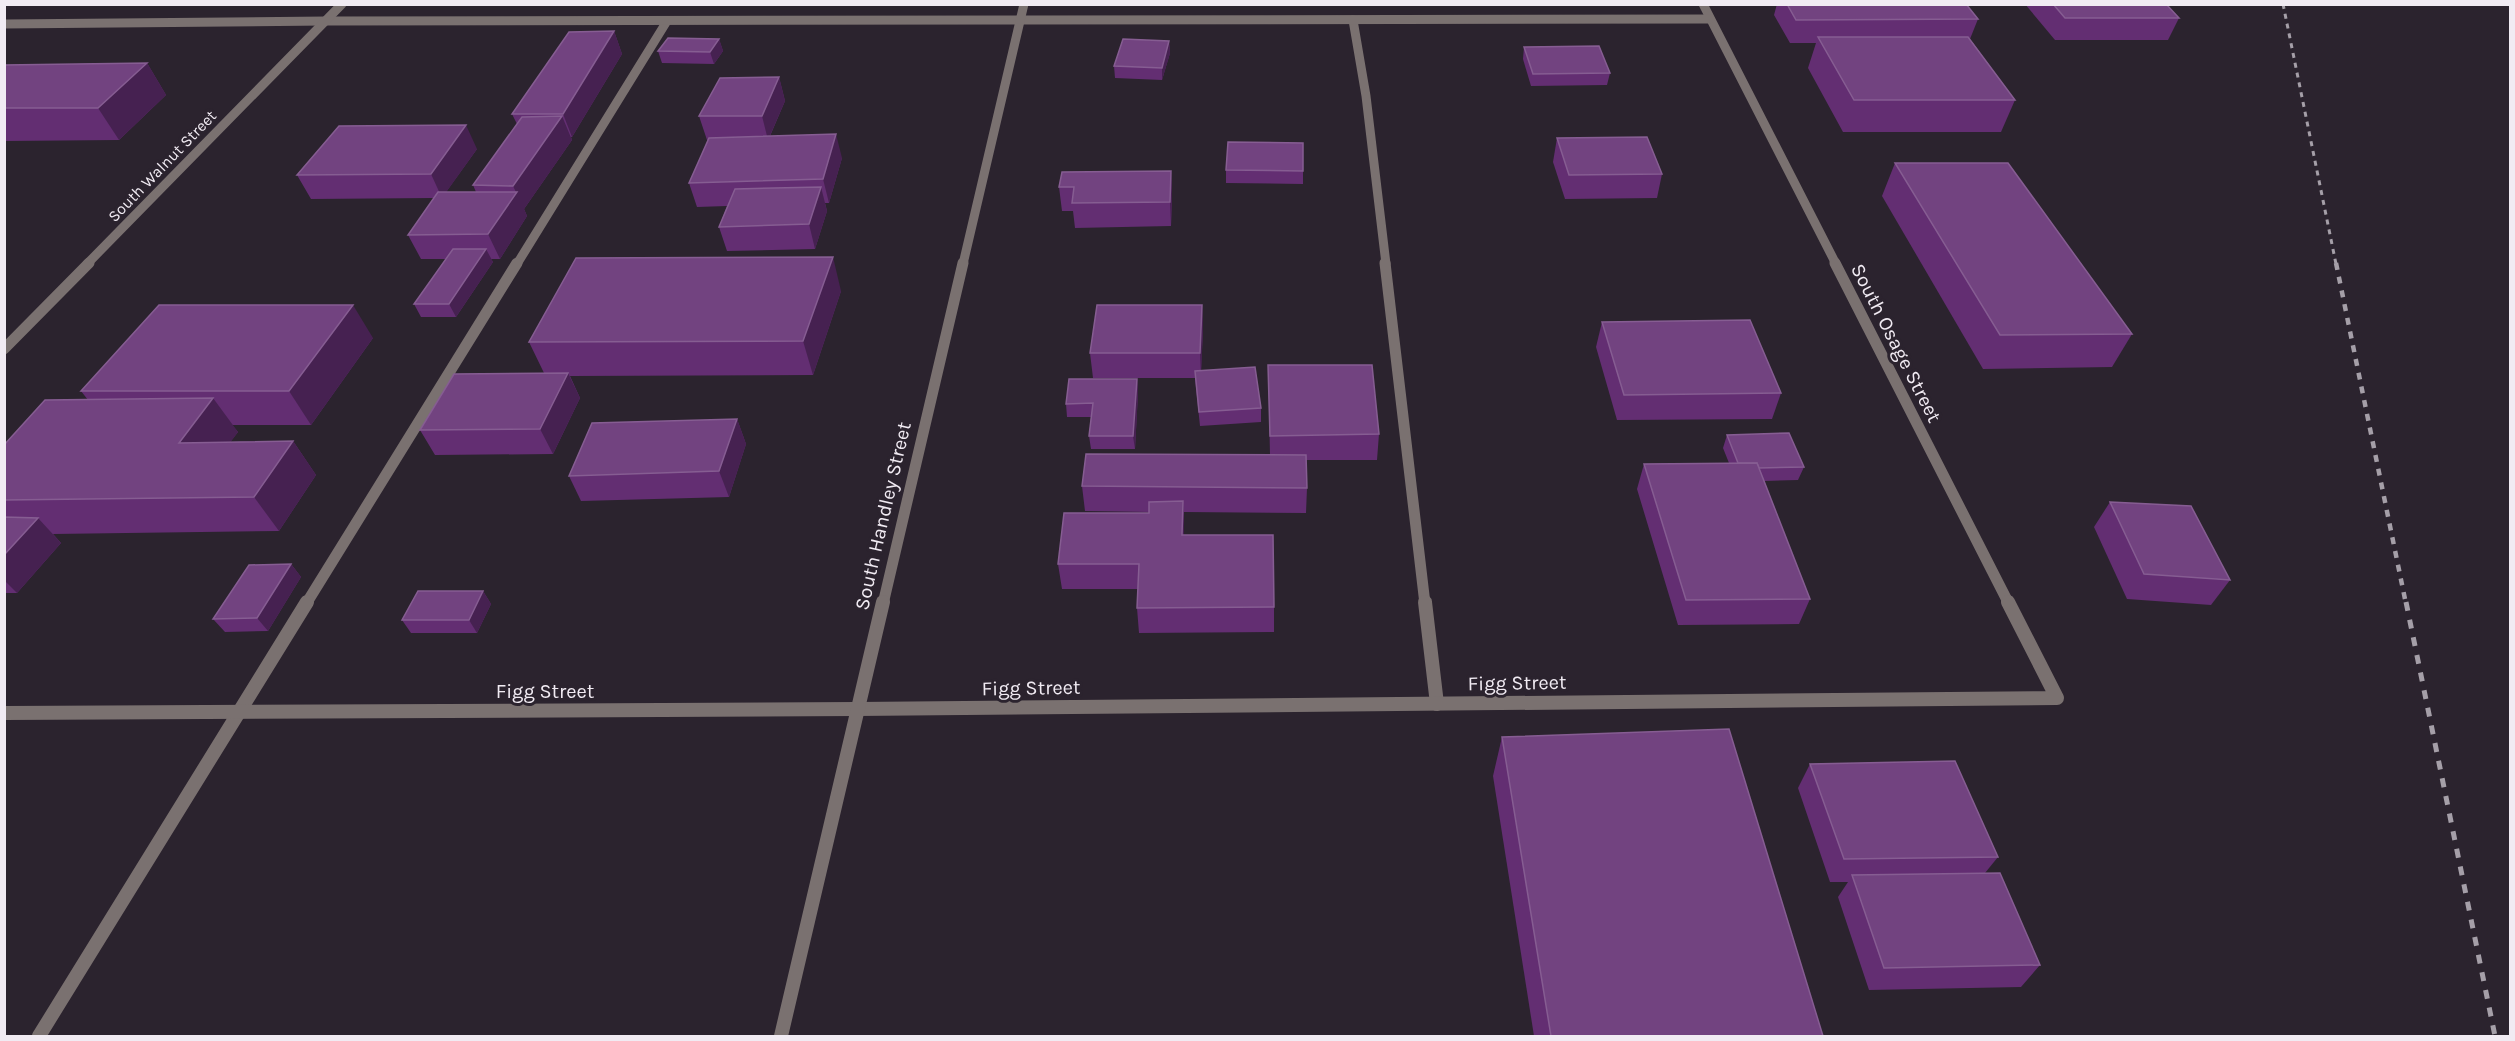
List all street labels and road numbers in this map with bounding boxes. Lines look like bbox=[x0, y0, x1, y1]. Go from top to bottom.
street label: South Walnut Street bbox=[104, 106, 220, 226]
street label: South Osage Street bbox=[1846, 260, 1946, 427]
street label: South Handley Street bbox=[850, 419, 916, 612]
street label: Figg Street bbox=[1467, 671, 1567, 695]
street label: Figg Street bbox=[981, 676, 1081, 700]
street label: Figg Street bbox=[496, 680, 595, 703]

